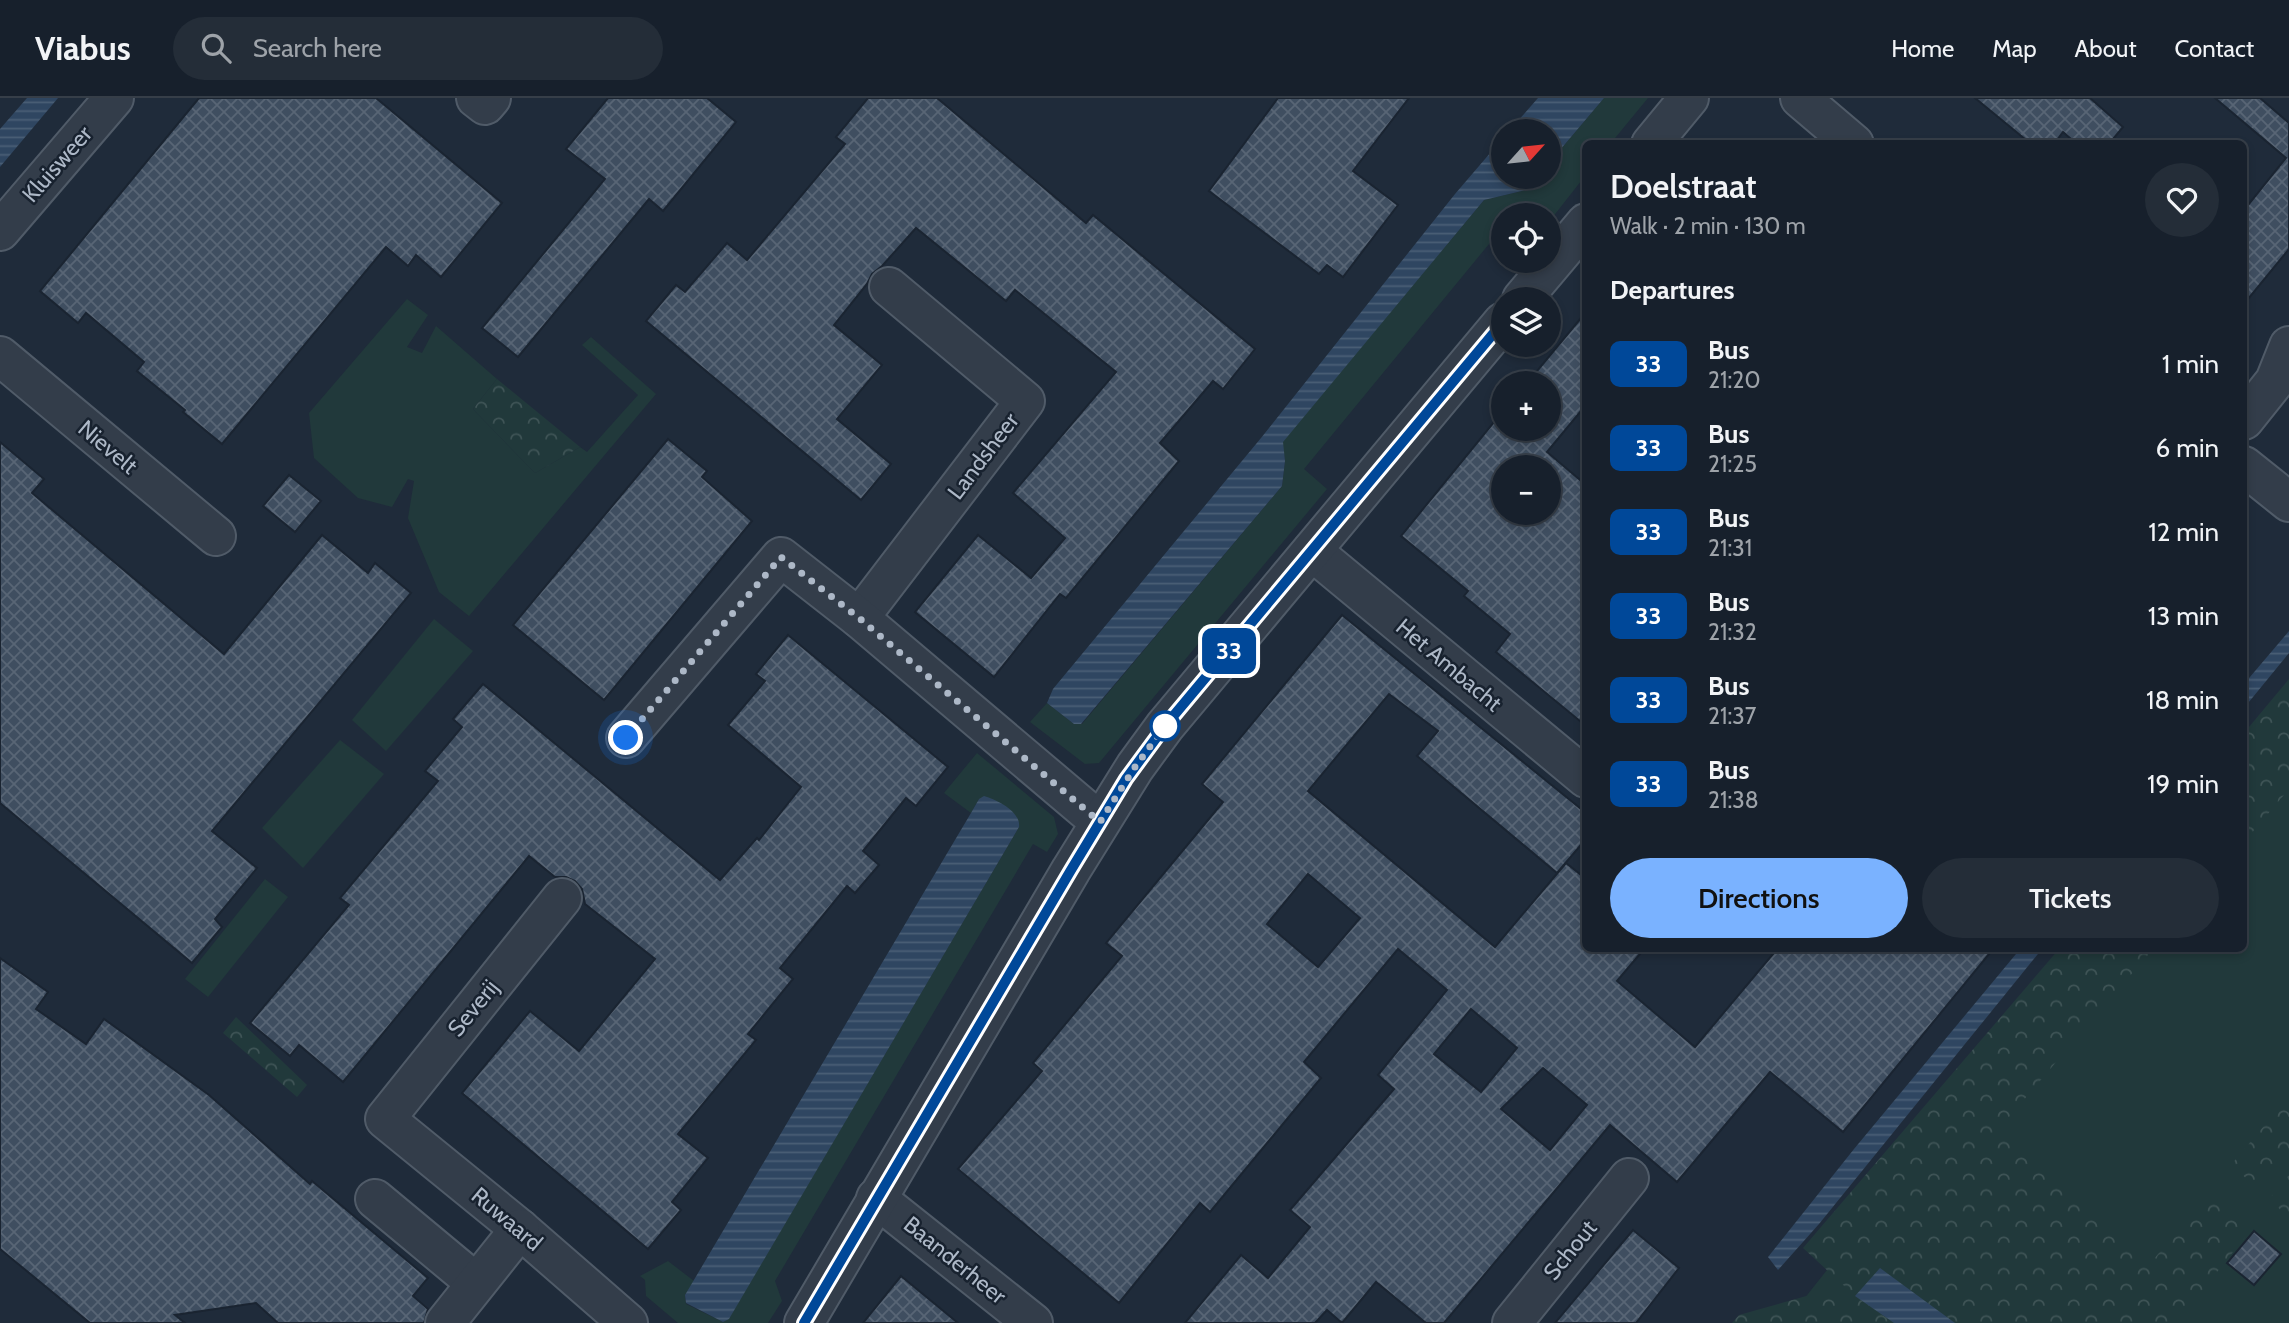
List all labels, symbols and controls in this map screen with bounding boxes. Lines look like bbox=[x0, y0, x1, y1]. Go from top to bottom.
search box bbox=[173, 17, 663, 80]
text: Viabus bbox=[35, 28, 131, 68]
icon: search bbox=[197, 29, 235, 67]
text: Search here bbox=[253, 32, 382, 64]
text: Home bbox=[1891, 34, 1954, 63]
text: Map bbox=[1992, 34, 2037, 63]
text: About bbox=[2075, 34, 2137, 63]
text: Contact bbox=[2175, 34, 2254, 63]
street label: Kluisweer bbox=[16, 119, 98, 208]
north arrow bbox=[1491, 119, 1561, 189]
map controls bbox=[1491, 119, 1561, 525]
button: heart bbox=[2145, 163, 2219, 237]
text: Doelstraat bbox=[1610, 166, 1757, 206]
button: locate bbox=[1491, 203, 1561, 273]
text: Walk · 2 min · 130 m bbox=[1610, 212, 1806, 240]
text: Departures bbox=[1610, 274, 1734, 306]
button: layers bbox=[1491, 287, 1561, 357]
text: Bus bbox=[1708, 334, 1749, 366]
text: 1 min bbox=[2162, 348, 2219, 380]
text: 33 bbox=[1636, 349, 1661, 378]
text: 21:20 bbox=[1708, 366, 1760, 394]
button: + bbox=[1491, 371, 1561, 441]
street label: Landsheer bbox=[941, 407, 1025, 505]
street label: Nievelt bbox=[73, 414, 143, 480]
text: Bus bbox=[1708, 418, 1749, 450]
text: 6 min bbox=[2156, 432, 2219, 464]
text: 33 bbox=[1636, 433, 1661, 462]
text: 21:25 bbox=[1708, 450, 1757, 478]
button: − bbox=[1491, 455, 1561, 525]
text: Bus bbox=[1708, 502, 1749, 534]
text: 12 min bbox=[2148, 516, 2219, 548]
text: 33 bbox=[1636, 517, 1661, 546]
text: 21:31 bbox=[1708, 534, 1752, 562]
text: Bus bbox=[1708, 586, 1749, 618]
text: 13 min bbox=[2148, 600, 2219, 632]
text: 33 bbox=[1636, 601, 1661, 630]
street label: Het Ambacht bbox=[1390, 613, 1508, 717]
text: 21:32 bbox=[1708, 618, 1757, 646]
line badge: 33 bbox=[1198, 628, 1260, 674]
text: 33 bbox=[1216, 636, 1242, 665]
text: Bus bbox=[1708, 670, 1749, 702]
text: 18 min bbox=[2146, 684, 2219, 716]
text: 33 bbox=[1636, 685, 1661, 714]
text: 21:37 bbox=[1708, 702, 1756, 730]
unlabelled marker bbox=[1150, 711, 1180, 741]
your location bbox=[608, 720, 643, 755]
text: Bus bbox=[1708, 754, 1749, 786]
text: 19 min bbox=[2147, 768, 2219, 800]
text: 33 bbox=[1636, 769, 1661, 798]
text: 21:38 bbox=[1708, 786, 1759, 814]
button: Directions bbox=[1610, 858, 1908, 938]
button: Tickets bbox=[1922, 858, 2219, 938]
street label: Severij bbox=[442, 974, 504, 1042]
street label: Ruwaard bbox=[466, 1181, 548, 1257]
street label: Baanderheer bbox=[898, 1210, 1012, 1310]
street label: Schout bbox=[1537, 1214, 1603, 1286]

